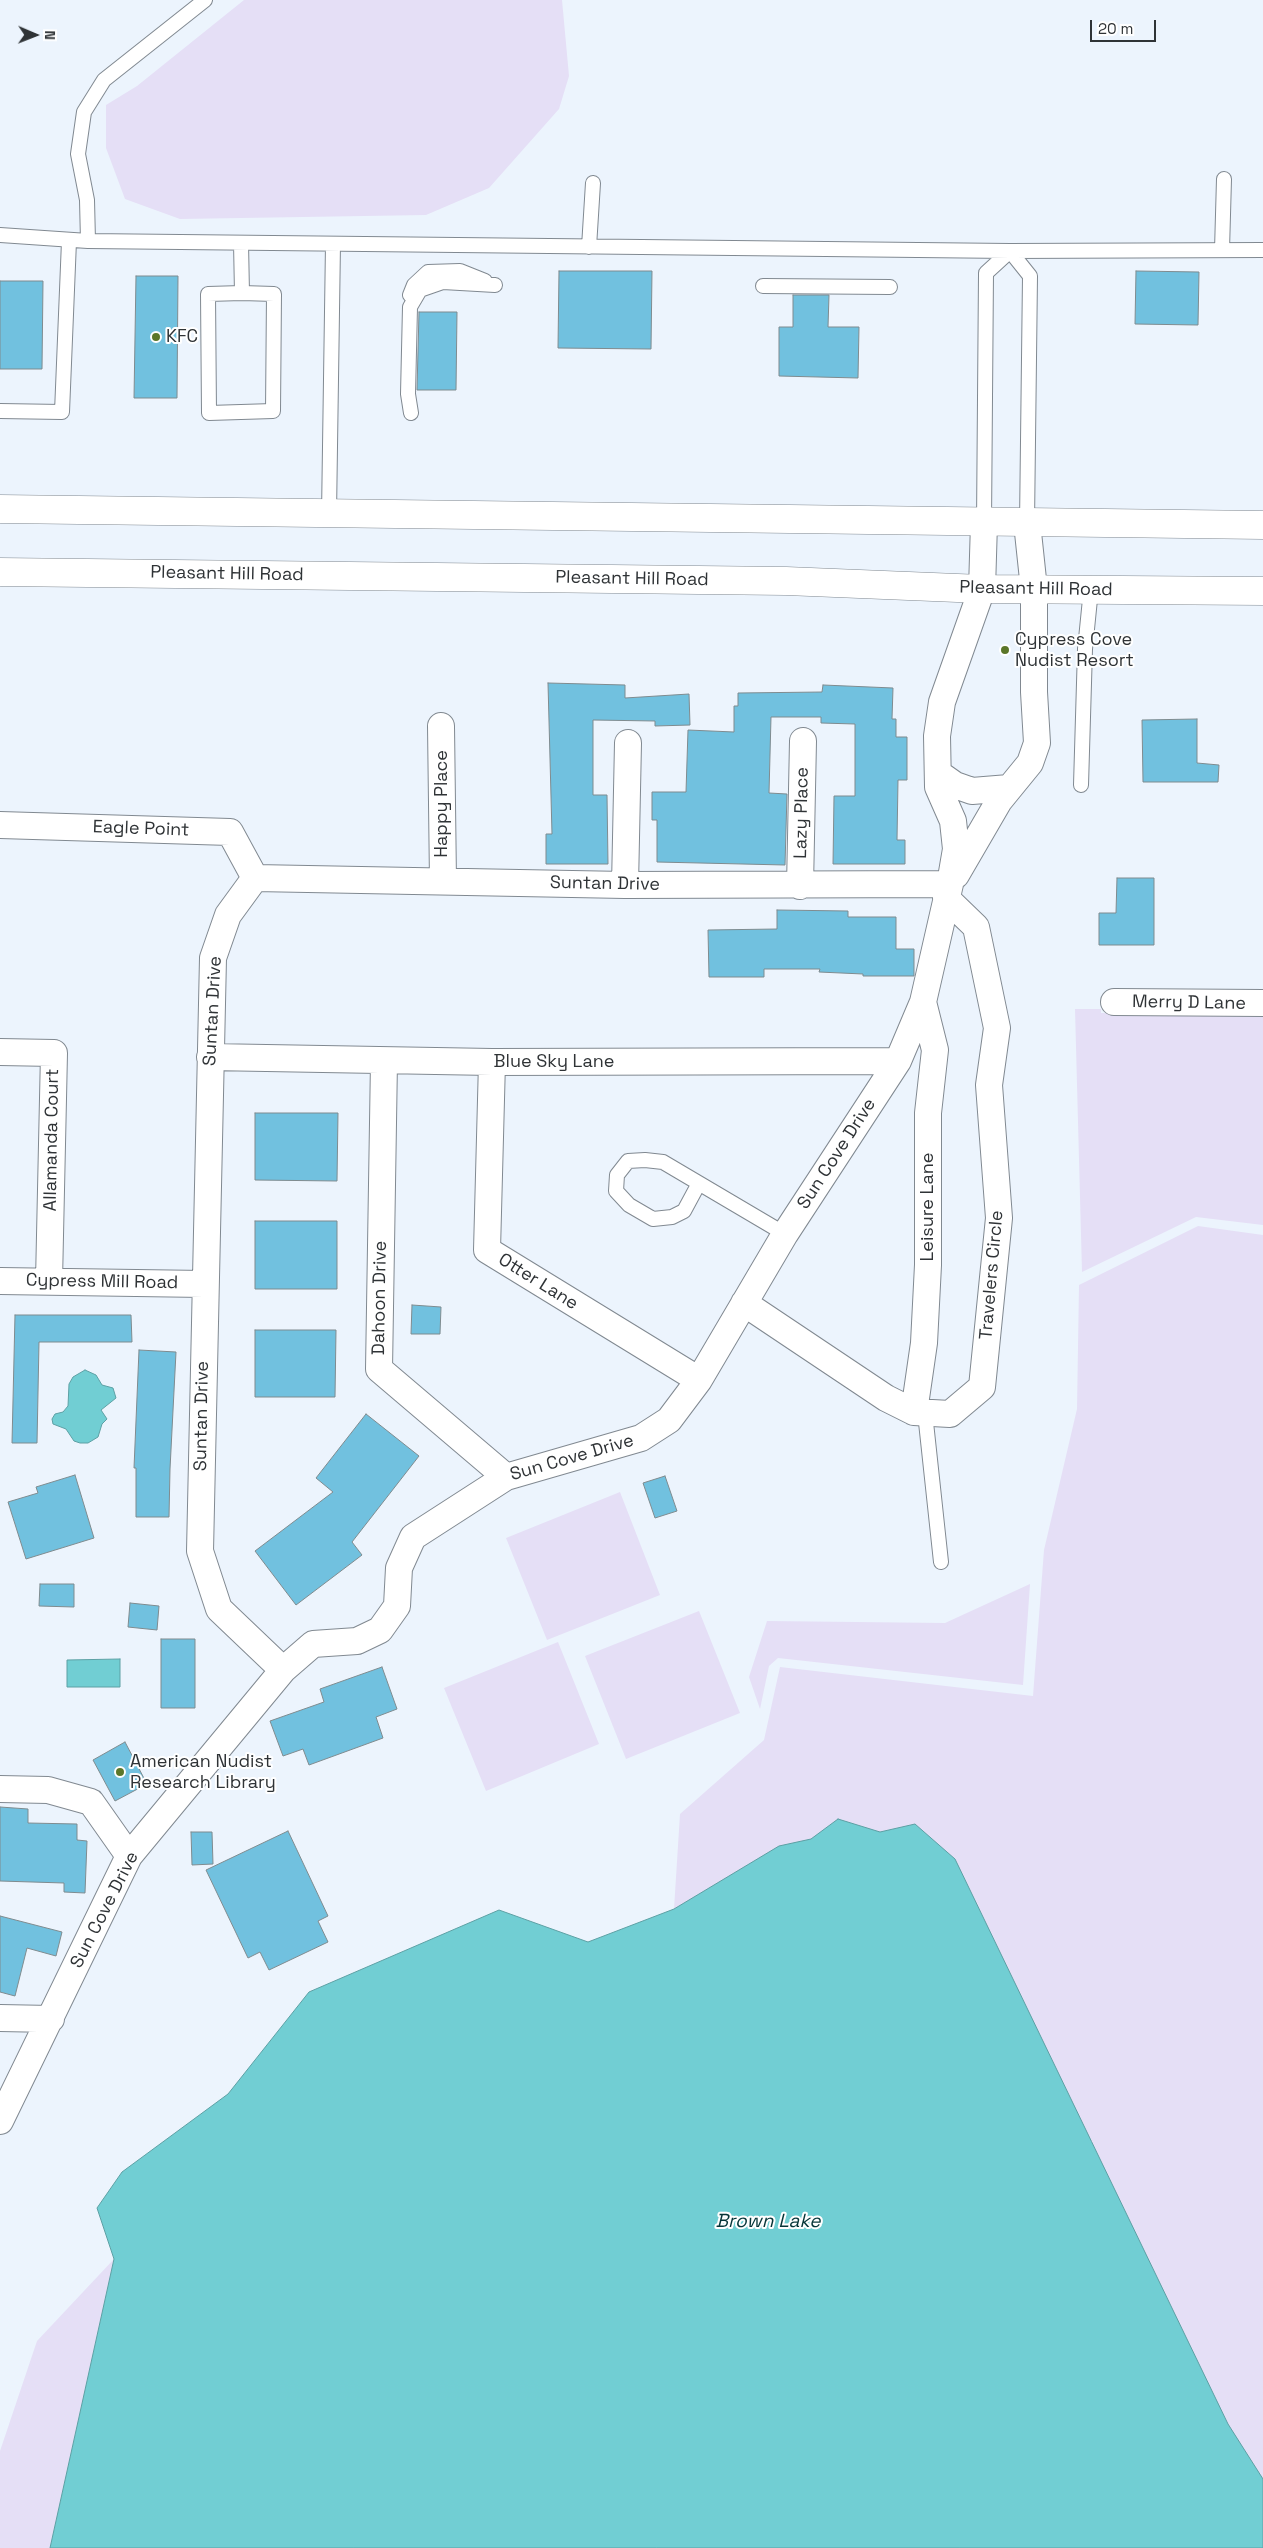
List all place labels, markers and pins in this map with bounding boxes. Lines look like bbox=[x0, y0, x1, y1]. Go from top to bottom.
place label: KFC bbox=[166, 326, 198, 348]
marker: KFC bbox=[150, 331, 162, 343]
place label: Cypress Cove Nudist Resort bbox=[1015, 629, 1134, 672]
marker: Cypress Cove Nudist Resort bbox=[999, 644, 1011, 656]
place label: American Nudist Research Library bbox=[130, 1751, 276, 1794]
marker: American Nudist Research Library bbox=[114, 1766, 126, 1778]

